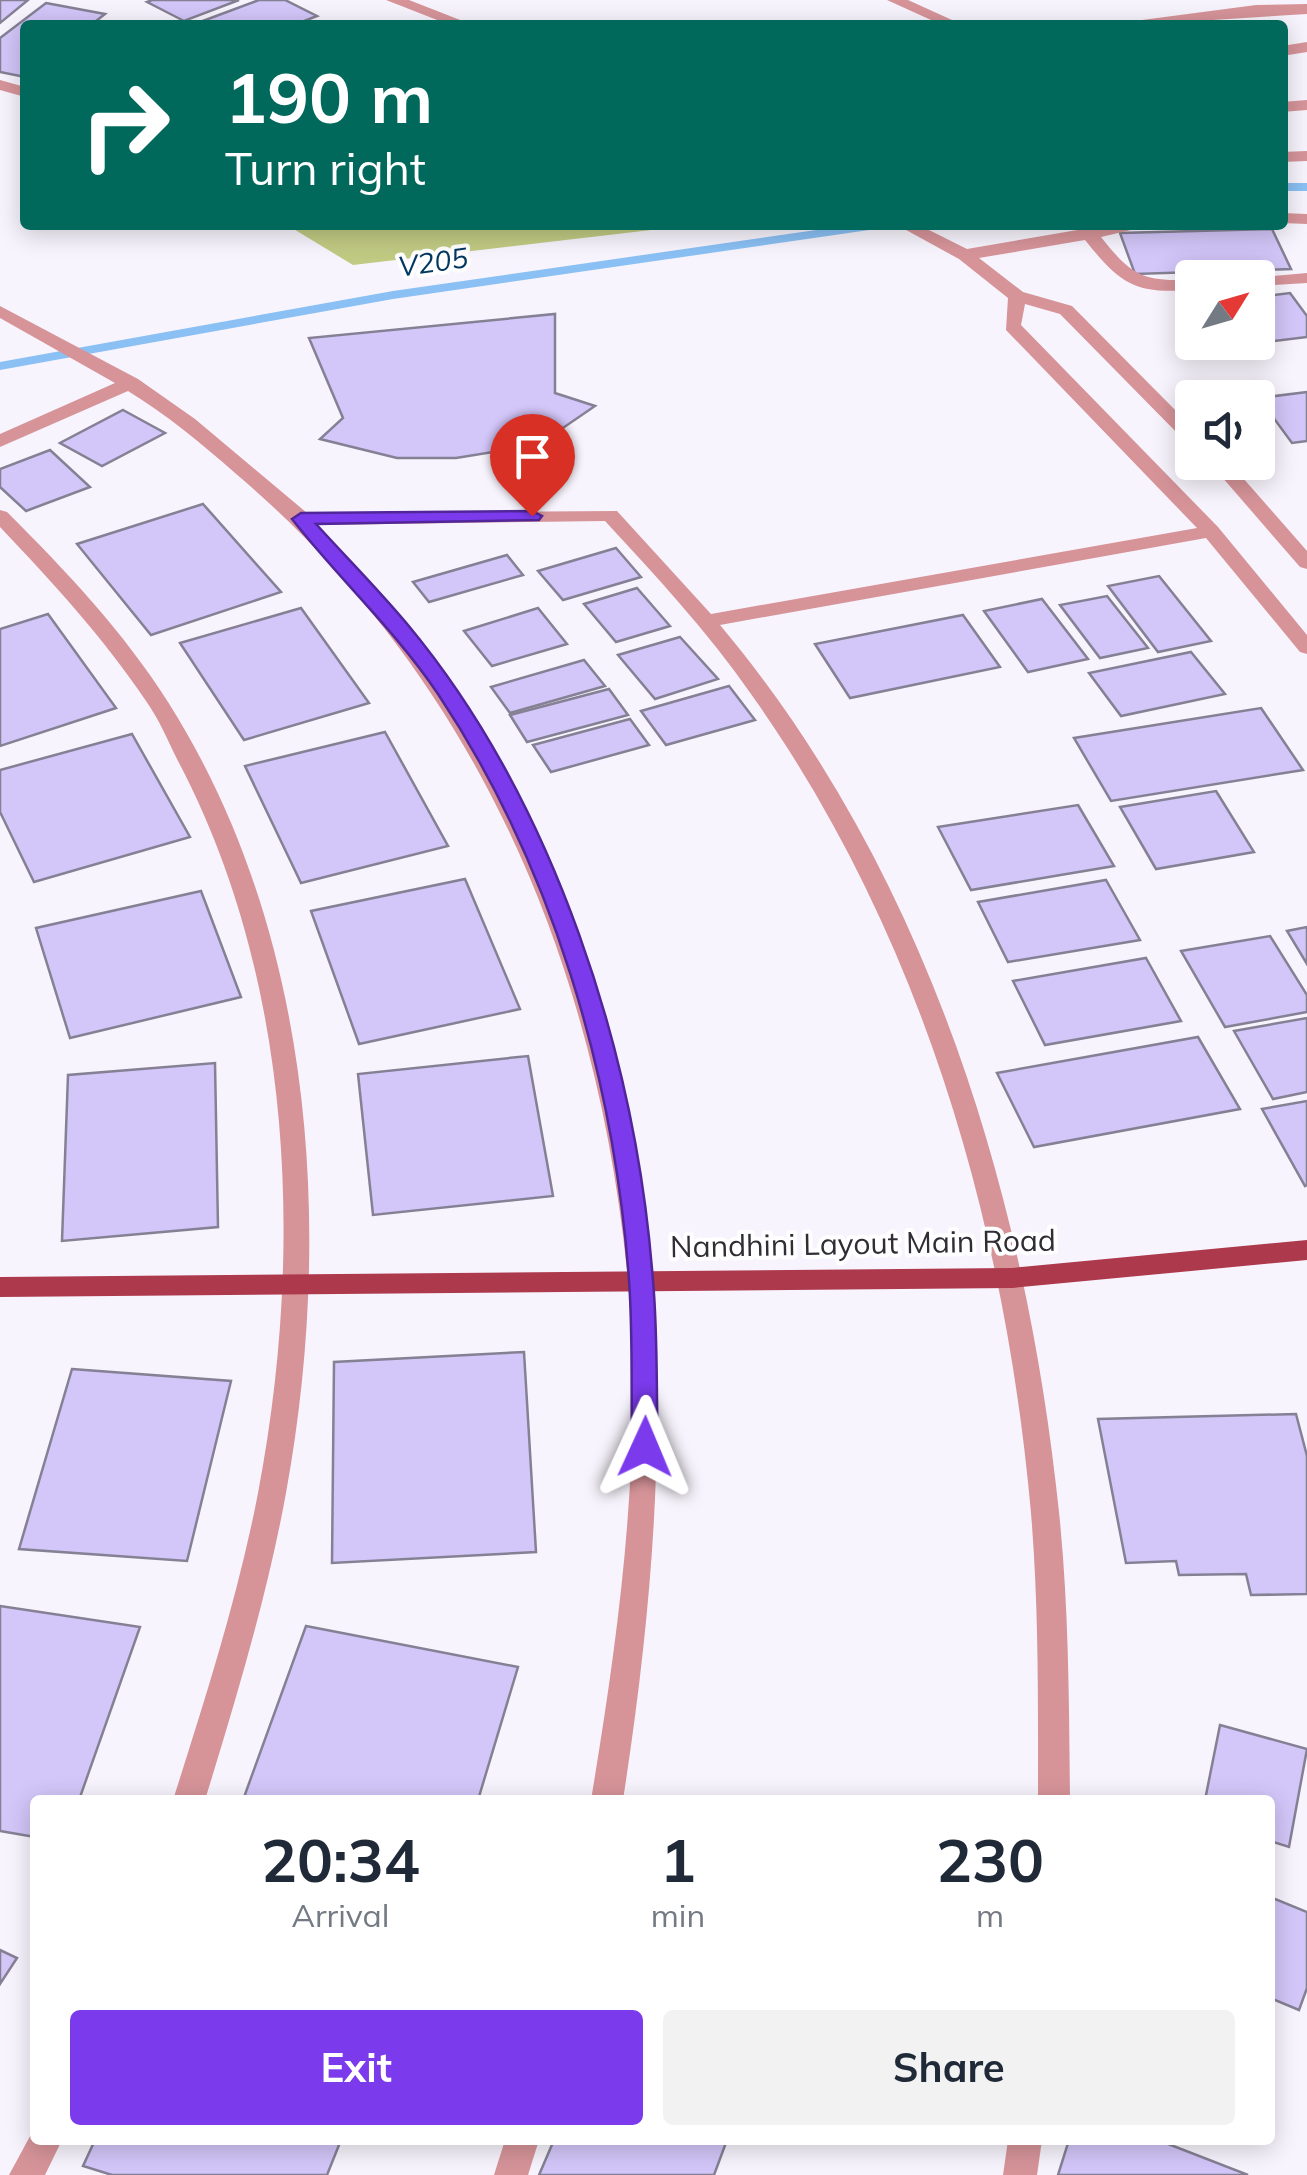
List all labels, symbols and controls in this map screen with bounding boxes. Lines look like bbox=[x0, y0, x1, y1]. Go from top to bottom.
text: 190 m bbox=[225, 53, 433, 141]
icon: right bbox=[60, 60, 190, 190]
text: Turn right bbox=[225, 140, 426, 196]
water label: V205 bbox=[396, 239, 470, 284]
north arrow bbox=[1175, 260, 1275, 360]
map controls bbox=[1175, 260, 1275, 480]
button: sound bbox=[1175, 380, 1275, 480]
pin bbox=[490, 414, 575, 517]
icon: arrive bbox=[505, 429, 560, 484]
street label: Nandhini Layout Main Road bbox=[670, 1221, 1056, 1265]
position arrow bbox=[593, 1395, 697, 1499]
text: 20:34 bbox=[261, 1822, 420, 1897]
text: 1 bbox=[660, 1822, 696, 1897]
text: 230 bbox=[936, 1822, 1044, 1897]
text: Arrival bbox=[291, 1895, 389, 1935]
text: min bbox=[651, 1895, 705, 1935]
text: m bbox=[976, 1895, 1004, 1935]
button: Exit bbox=[70, 2010, 643, 2125]
button: Share bbox=[663, 2010, 1235, 2125]

